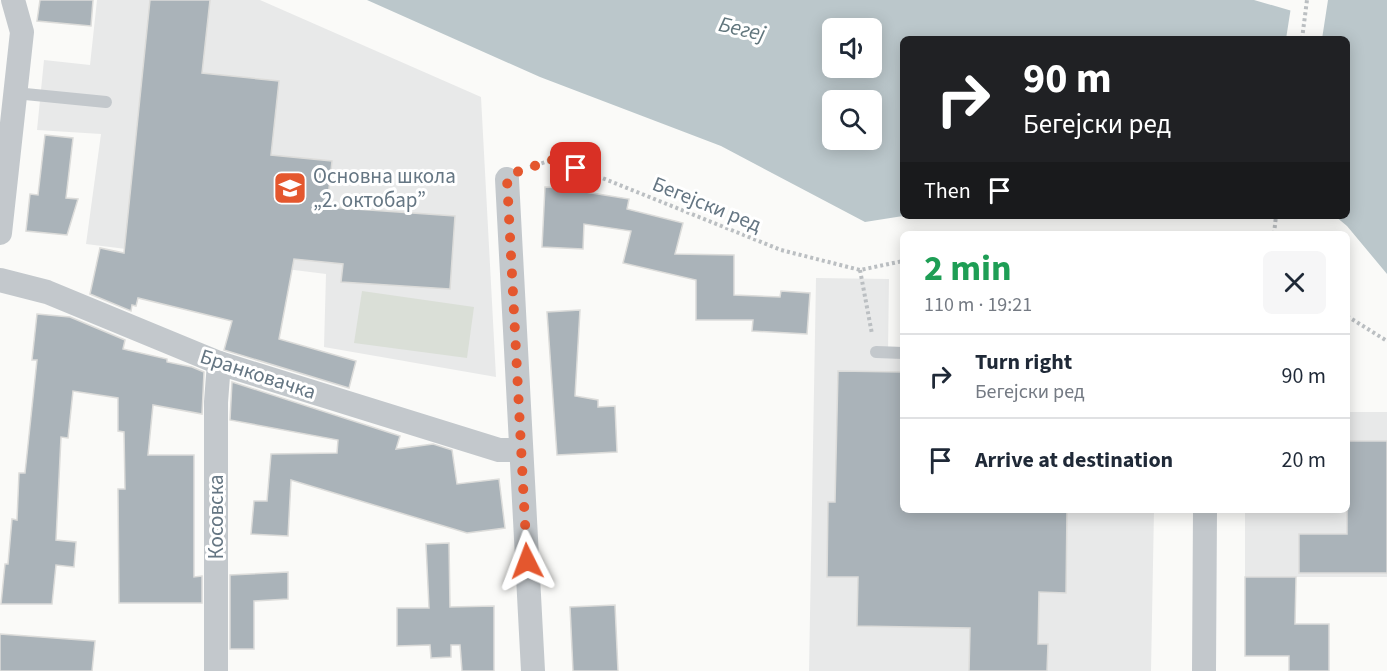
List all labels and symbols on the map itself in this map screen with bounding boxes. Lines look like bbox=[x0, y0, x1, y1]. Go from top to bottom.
water label: Бегеј bbox=[715, 8, 769, 50]
pin bbox=[550, 142, 601, 193]
place label: Основна школа „2. октобар” bbox=[313, 161, 456, 215]
street label: Бегејски ред bbox=[648, 169, 766, 239]
school or university icon: Основна школа „2. октобар” bbox=[272, 170, 308, 206]
street label: Бранковачка bbox=[196, 341, 320, 407]
street label: Косовска bbox=[201, 475, 231, 559]
position arrow bbox=[495, 529, 559, 593]

